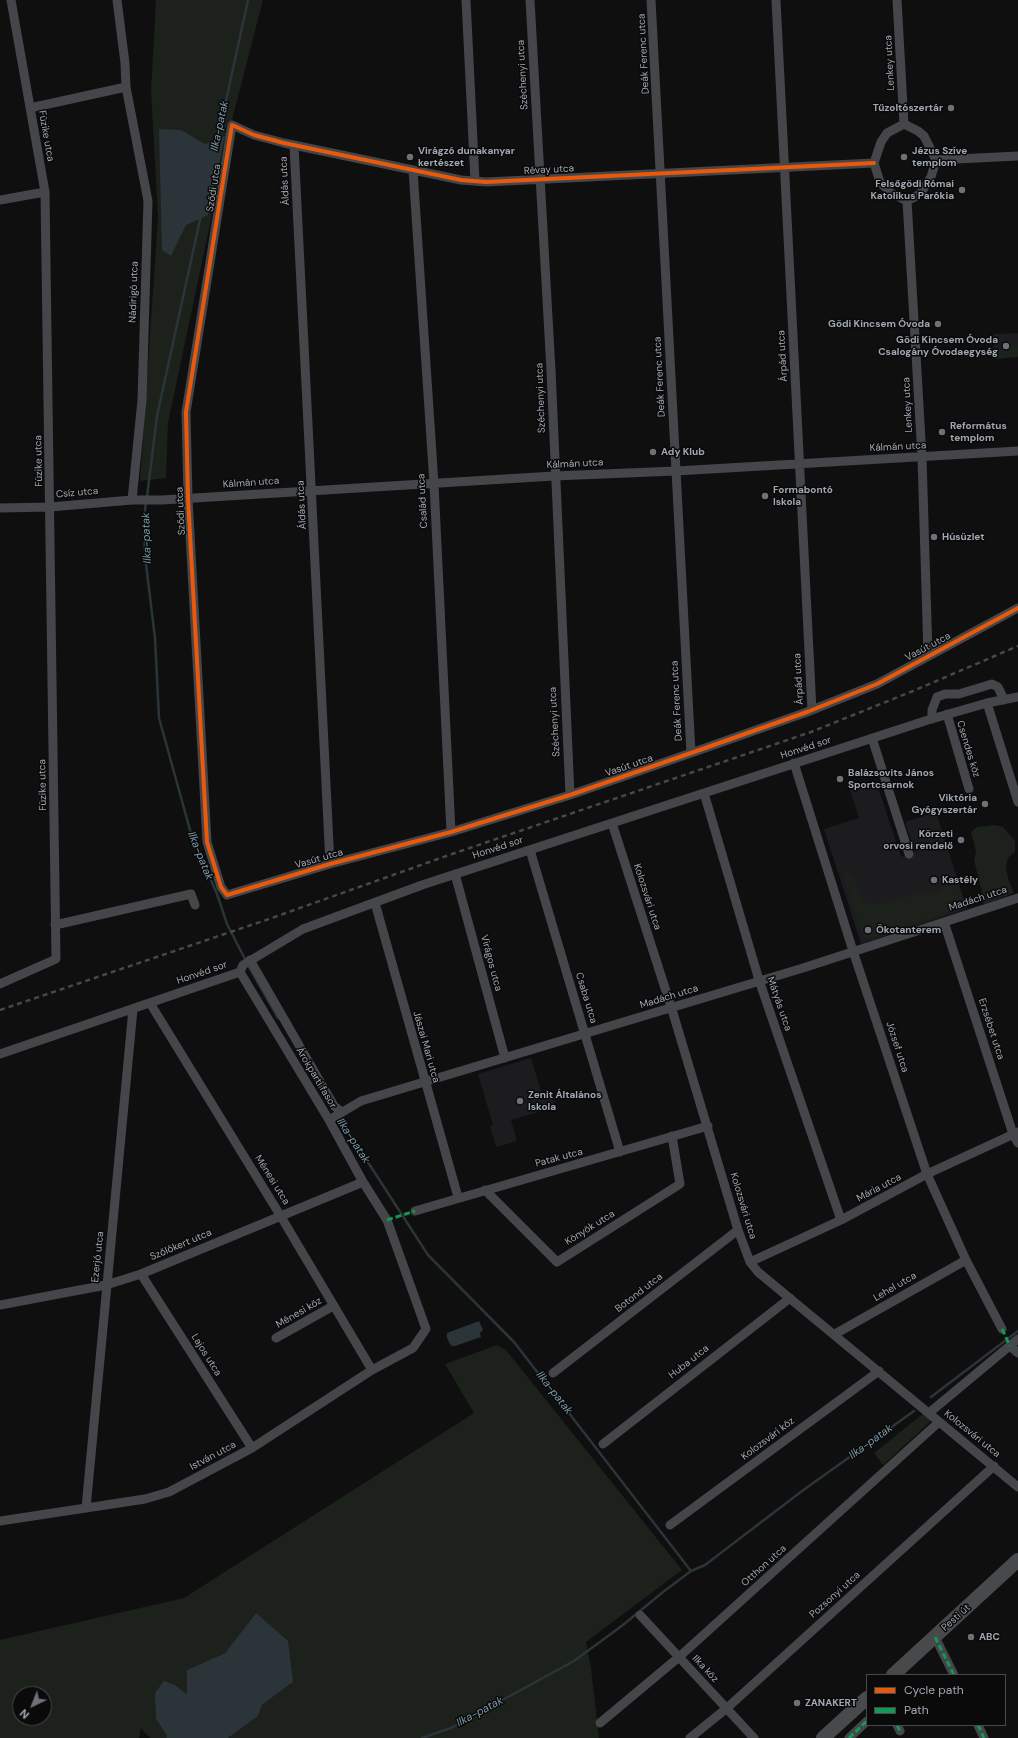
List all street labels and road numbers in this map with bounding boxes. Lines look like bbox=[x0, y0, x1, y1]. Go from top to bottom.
street label: Deák Ferenc utca bbox=[636, 13, 652, 95]
street label: Lenkey utca bbox=[883, 35, 897, 91]
street label: Széchenyi utca bbox=[515, 40, 531, 110]
street label: Füzike utca bbox=[36, 109, 56, 163]
street label: Áldás utca bbox=[278, 156, 292, 206]
street label: Sződi utca bbox=[204, 163, 224, 213]
street label: Révay utca bbox=[524, 163, 574, 177]
street label: Nádirigó utca bbox=[127, 261, 141, 323]
street label: Árpád utca bbox=[776, 330, 790, 382]
street label: Deák Ferenc utca bbox=[652, 336, 668, 418]
street label: Széchenyi utca bbox=[534, 363, 548, 433]
street label: Lenkey utca bbox=[901, 377, 915, 433]
street label: Füzike utca bbox=[33, 435, 45, 487]
street label: Kálmán utca bbox=[869, 440, 927, 454]
street label: Kálmán utca bbox=[546, 457, 604, 471]
street label: Család utca bbox=[416, 473, 430, 529]
street label: Kálmán utca bbox=[222, 475, 280, 491]
street label: Áldás utca bbox=[295, 480, 309, 530]
street label: Csíz utca bbox=[55, 485, 99, 501]
street label: Sződi utca bbox=[174, 487, 188, 535]
street label: Vasút utca bbox=[903, 630, 953, 664]
street label: Árpád utca bbox=[792, 653, 806, 705]
street label: Deák Ferenc utca bbox=[669, 660, 685, 742]
street label: Széchenyi utca bbox=[547, 687, 563, 757]
street label: Csendes köz bbox=[954, 719, 982, 779]
street label: Honvéd sor bbox=[779, 734, 833, 762]
street label: Vasút utca bbox=[604, 752, 654, 780]
street label: Füzike utca bbox=[37, 759, 49, 811]
street label: Honvéd sor bbox=[471, 834, 525, 862]
street label: Vasút utca bbox=[294, 846, 344, 872]
street label: Kolozsvári utca bbox=[631, 862, 663, 932]
street label: Madách utca bbox=[947, 884, 1009, 914]
street label: Virágos utca bbox=[478, 933, 504, 993]
street label: Honvéd sor bbox=[175, 959, 229, 987]
street label: Csaba utca bbox=[573, 971, 599, 1025]
street label: Mátyás utca bbox=[764, 975, 794, 1033]
street label: Madách utca bbox=[638, 982, 700, 1012]
street label: Erzsébet utca bbox=[975, 997, 1007, 1061]
street label: Jászai Mari utca bbox=[410, 1010, 442, 1084]
street label: József utca bbox=[883, 1020, 911, 1074]
street label: Árokparti fasor bbox=[293, 1045, 339, 1111]
street label: Patak utca bbox=[534, 1146, 584, 1170]
street label: Ménesi utca bbox=[252, 1153, 292, 1207]
street label: Kolozsvári utca bbox=[727, 1171, 759, 1241]
street label: Mária utca bbox=[855, 1171, 903, 1205]
street label: Könyök utca bbox=[563, 1208, 617, 1248]
street label: Szőlőkert utca bbox=[148, 1227, 214, 1263]
street label: Ezerjó utca bbox=[89, 1231, 107, 1283]
street label: Lehel utca bbox=[871, 1270, 919, 1304]
street label: Botond utca bbox=[613, 1271, 665, 1315]
street label: Ménesi köz bbox=[274, 1295, 324, 1331]
street label: Lajos utca bbox=[188, 1332, 224, 1378]
street label: Huba utca bbox=[667, 1343, 711, 1381]
street label: Kolozsvári utca bbox=[941, 1408, 1003, 1460]
street label: Kolozsvári köz bbox=[739, 1415, 797, 1463]
street label: István utca bbox=[188, 1439, 238, 1473]
street label: Otthon utca bbox=[739, 1543, 789, 1589]
street label: Pozsonyi utca bbox=[807, 1569, 863, 1621]
street label: Pesti út bbox=[939, 1602, 973, 1634]
street label: Ilka köz bbox=[689, 1653, 721, 1685]

